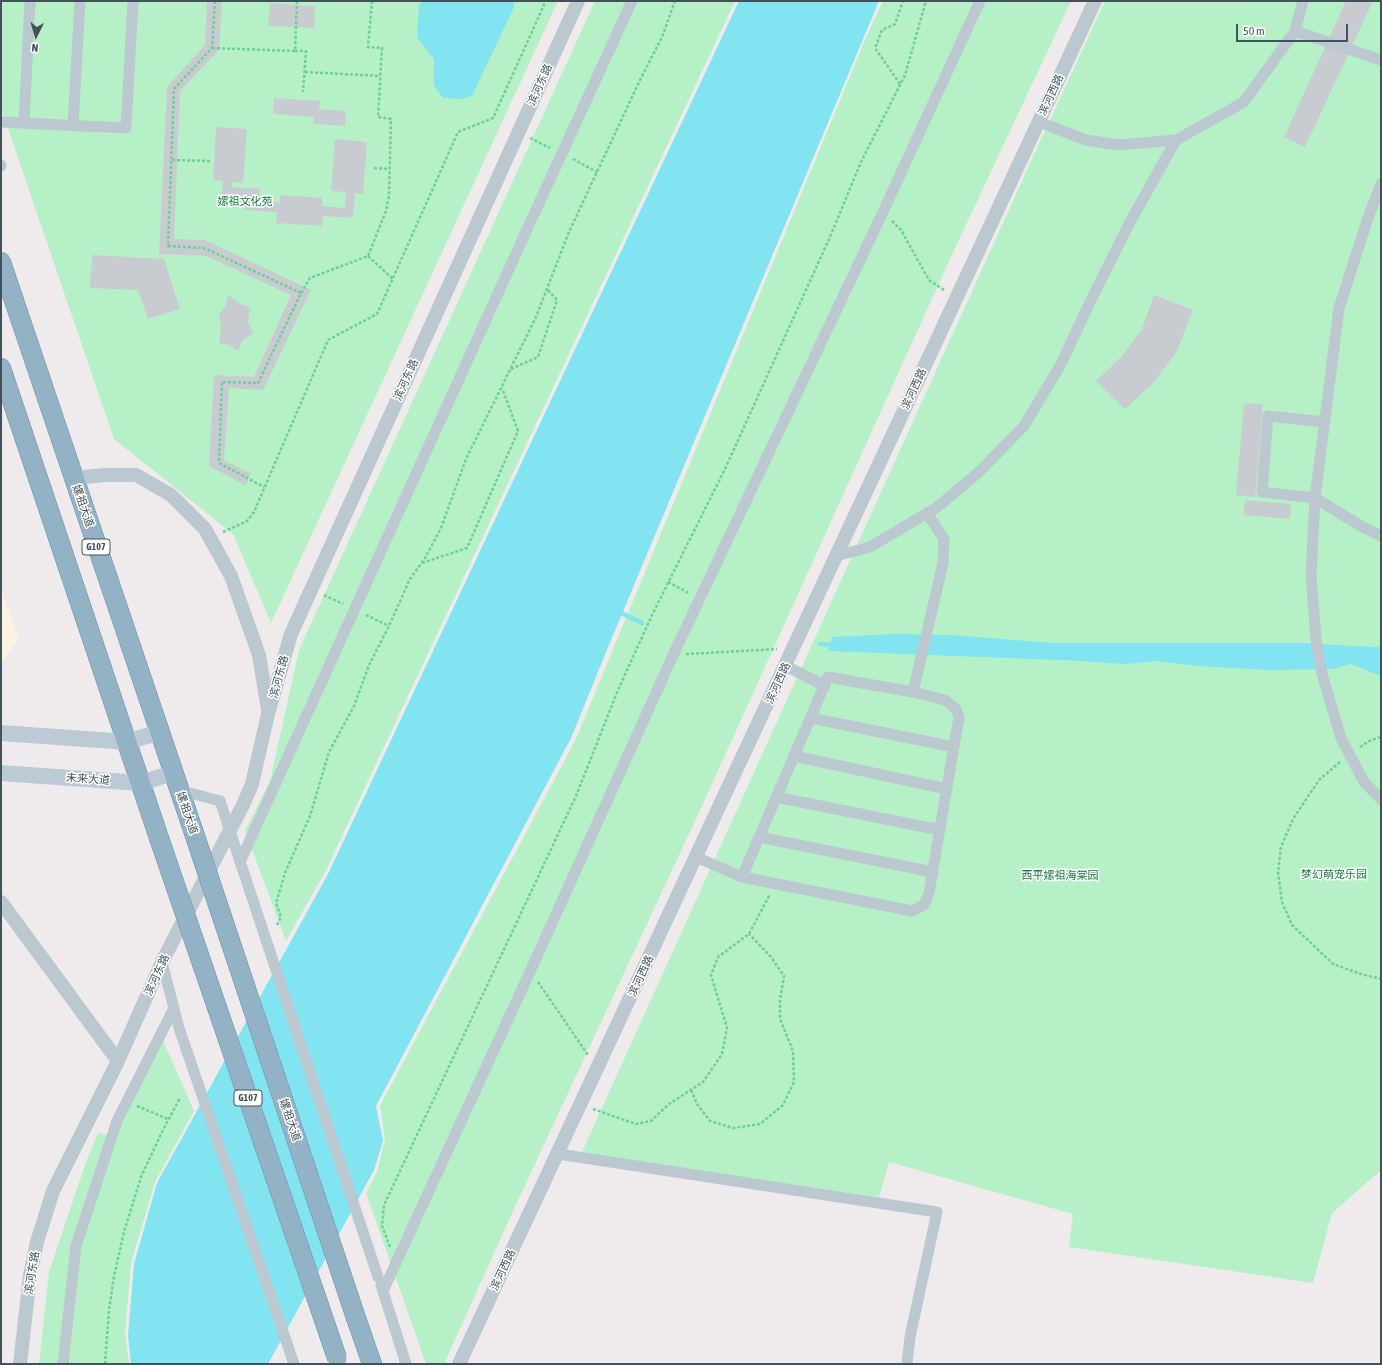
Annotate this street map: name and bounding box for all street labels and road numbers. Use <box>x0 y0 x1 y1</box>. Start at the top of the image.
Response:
street label: 滨河东路 <box>525 62 555 108</box>
street label: 滨河西路 <box>1036 72 1066 118</box>
street label: 滨河东路 <box>391 357 421 403</box>
street label: 滨河西路 <box>899 366 929 412</box>
street label: 嫘祖大道 <box>70 483 96 529</box>
road number: G107 <box>82 539 110 555</box>
street label: 滨河东路 <box>267 654 291 700</box>
street label: 滨河西路 <box>763 660 793 706</box>
street label: 未来大道 <box>66 771 110 787</box>
street label: 嫘祖大道 <box>174 790 200 836</box>
street label: 滨河东路 <box>142 952 172 998</box>
street label: 滨河西路 <box>626 953 656 999</box>
road number: G107 <box>234 1090 262 1106</box>
street label: 嫘祖大道 <box>277 1097 303 1143</box>
street label: 滨河西路 <box>488 1247 518 1293</box>
street label: 滨河东路 <box>22 1250 42 1296</box>

